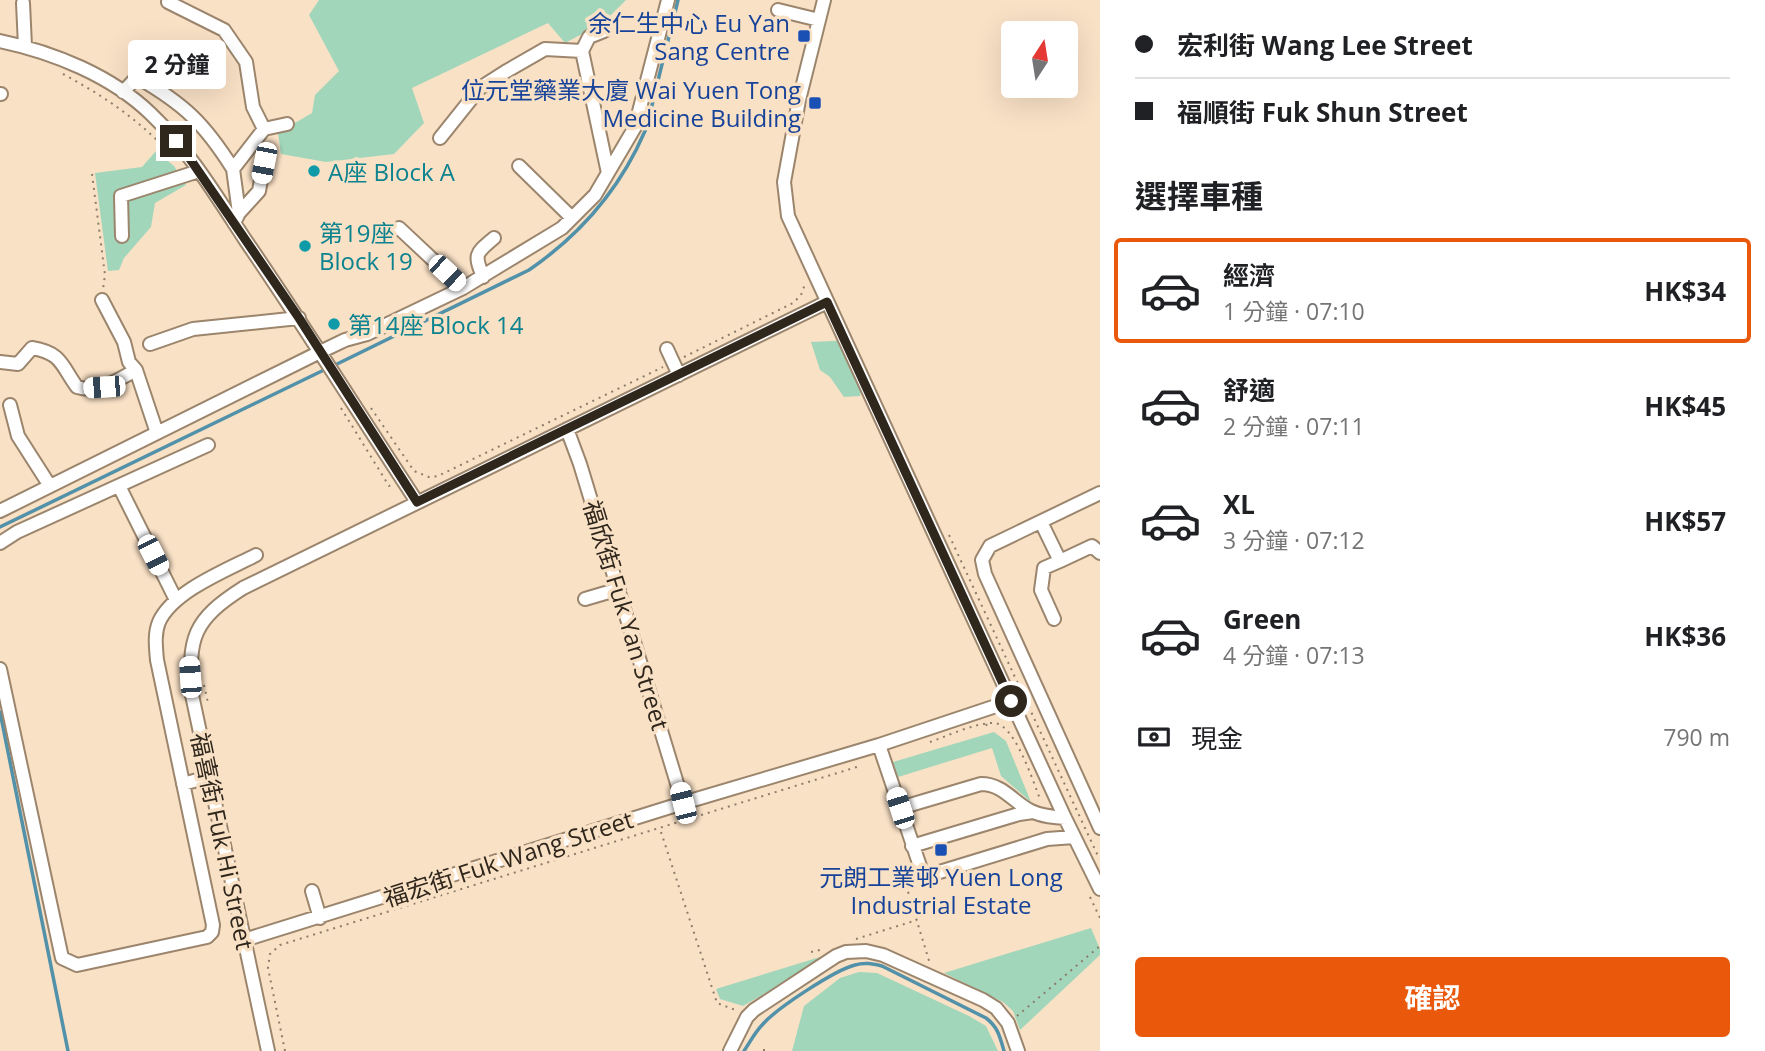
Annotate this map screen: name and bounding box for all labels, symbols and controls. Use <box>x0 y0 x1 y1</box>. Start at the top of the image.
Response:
place label: 余仁生中心 Eu Yan Sang Centre <box>588 6 790 67</box>
north arrow <box>1001 21 1078 98</box>
map controls <box>1001 21 1078 98</box>
text: 宏利街 Wang Lee Street <box>1177 27 1473 63</box>
marker: 余仁生中心 Eu Yan Sang Centre <box>796 28 812 44</box>
callout: 2 分鐘 <box>127 40 225 88</box>
text: 2 分鐘 <box>144 48 210 80</box>
place label: 位元堂藥業大廈 Wai Yuen Tong Medicine Building <box>461 73 801 134</box>
text: 福順街 Fuk Shun Street <box>1177 94 1468 130</box>
marker: 位元堂藥業大廈 Wai Yuen Tong Medicine Building <box>807 95 823 111</box>
route end <box>160 125 192 157</box>
car <box>250 140 279 186</box>
place label: A座 Block A <box>328 155 456 188</box>
marker: A座 Block A <box>306 163 322 179</box>
text: 選擇車種 <box>1135 174 1263 217</box>
place label: 第19座 Block 19 <box>319 216 413 277</box>
marker: 第19座 Block 19 <box>297 238 313 254</box>
car <box>425 251 470 295</box>
text: 經濟 <box>1223 257 1275 293</box>
icon: car <box>1139 259 1202 322</box>
text: HK$34 <box>1644 273 1726 309</box>
text: 1 分鐘 · 07:10 <box>1223 295 1365 327</box>
place label: 第14座 Block 14 <box>348 308 524 341</box>
marker: 第14座 Block 14 <box>326 316 342 332</box>
text: 舒適 <box>1223 372 1275 408</box>
icon: car <box>1139 374 1202 437</box>
car <box>83 375 126 399</box>
text: HK$45 <box>1644 388 1726 424</box>
text: 2 分鐘 · 07:11 <box>1223 410 1365 442</box>
text: XL <box>1223 486 1255 522</box>
icon: car <box>1139 489 1202 552</box>
street label: 福欣街 Fuk Yan Street <box>576 496 678 734</box>
text: HK$57 <box>1644 503 1726 539</box>
text: 3 分鐘 · 07:12 <box>1223 524 1365 556</box>
car <box>135 532 172 578</box>
text: Green <box>1223 601 1301 637</box>
icon: car <box>1139 604 1202 667</box>
text: HK$36 <box>1644 618 1726 654</box>
text: 4 分鐘 · 07:13 <box>1223 639 1365 671</box>
car <box>179 655 202 699</box>
route start <box>995 685 1027 717</box>
icon: cash <box>1135 718 1173 756</box>
text: 現金 <box>1191 720 1243 756</box>
text: 790 m <box>1663 721 1730 753</box>
street label: 福喜街 Fuk Hi Street <box>184 729 262 953</box>
car <box>668 780 699 826</box>
car <box>884 785 917 831</box>
street label: 福宏街 Fuk Wang Street <box>379 802 637 914</box>
marker: 元朗工業邨 Yuen Long Industrial Estate <box>933 842 949 858</box>
place label: 元朗工業邨 Yuen Long Industrial Estate <box>819 860 1063 921</box>
button: 確認 <box>1135 957 1730 1037</box>

